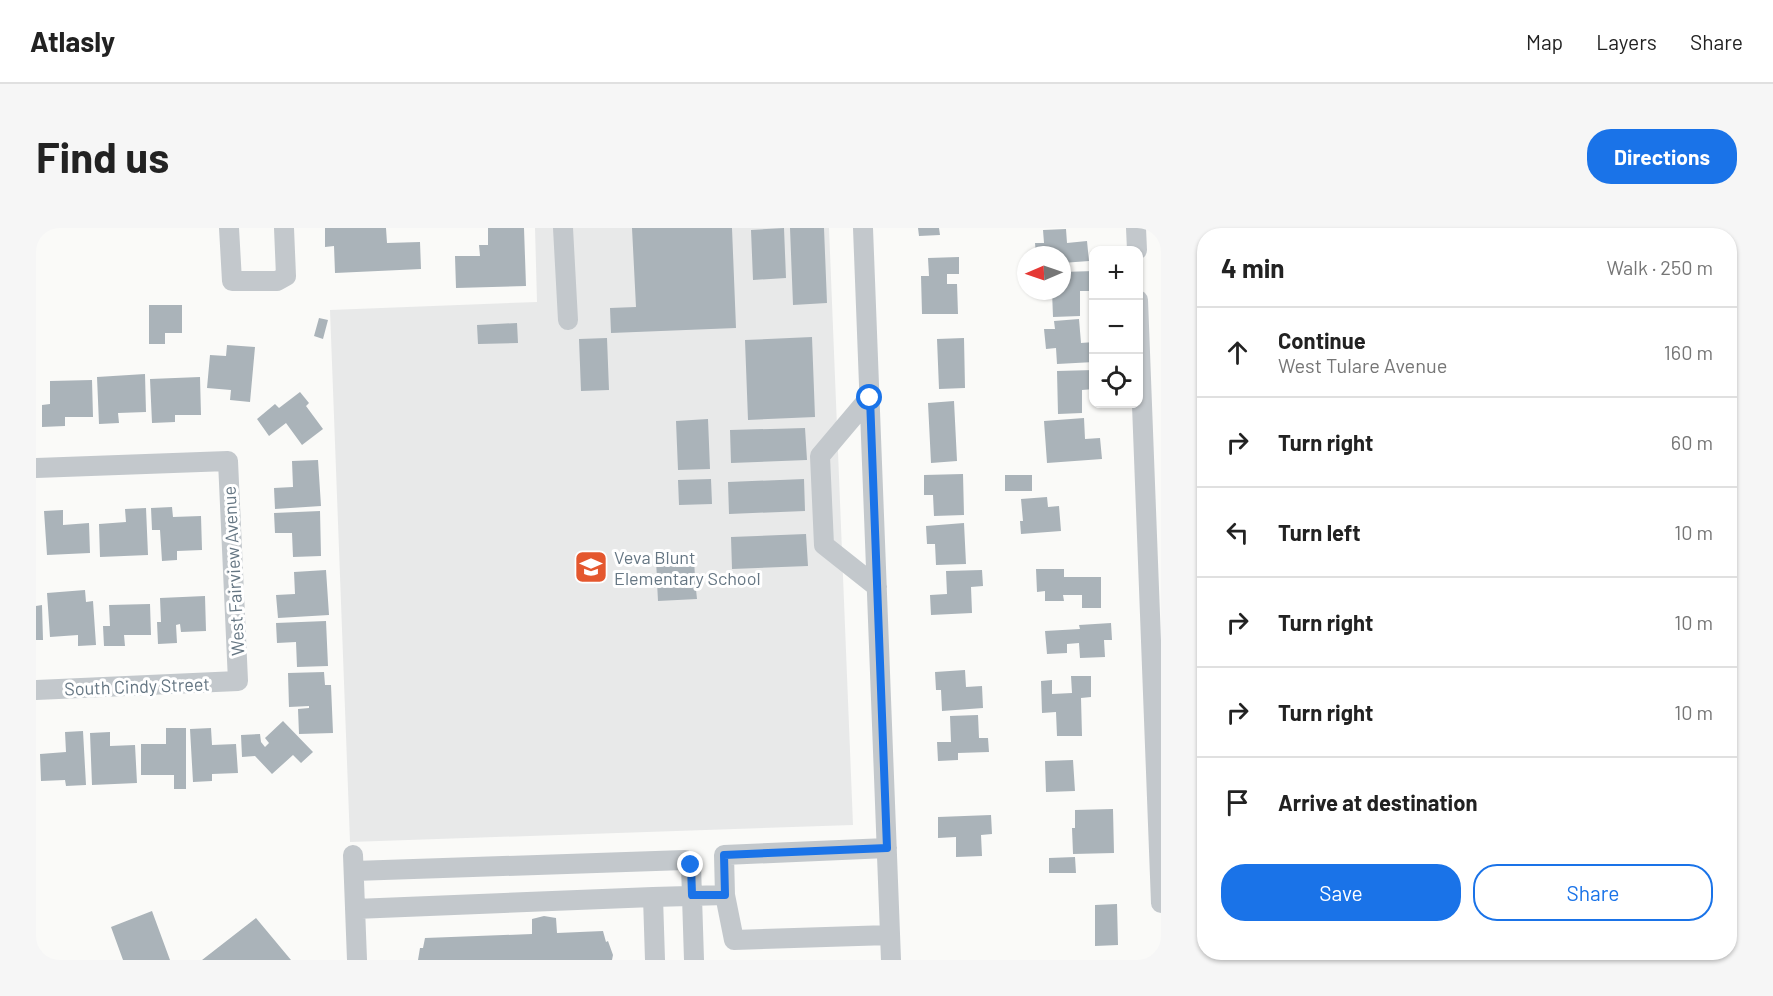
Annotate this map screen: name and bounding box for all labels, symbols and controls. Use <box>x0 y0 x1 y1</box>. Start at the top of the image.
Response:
text: Atlasly <box>30 24 115 58</box>
text: Map <box>1526 29 1563 54</box>
text: Layers <box>1596 29 1657 54</box>
text: Share <box>1690 29 1743 54</box>
button: Directions <box>1587 129 1737 184</box>
text: Find us <box>36 131 169 181</box>
north arrow <box>1017 246 1071 300</box>
map controls <box>1089 246 1143 408</box>
button: + <box>1089 246 1143 300</box>
text: 4 min <box>1221 252 1285 283</box>
text: Walk · 250 m <box>1607 255 1713 279</box>
button: − <box>1089 300 1143 354</box>
text: Continue <box>1278 327 1366 353</box>
icon: ahead <box>1221 336 1254 369</box>
text: 160 m <box>1664 340 1713 364</box>
text: West Tulare Avenue <box>1278 353 1447 377</box>
button: locate <box>1089 354 1143 408</box>
route start <box>856 384 882 410</box>
icon: right <box>1221 426 1254 459</box>
text: Turn right <box>1278 429 1373 455</box>
text: 60 m <box>1671 430 1713 454</box>
street label: West Fairview Avenue <box>218 486 248 656</box>
icon: left <box>1221 516 1254 549</box>
text: Turn left <box>1278 519 1361 545</box>
text: 10 m <box>1674 520 1713 544</box>
place label: Veva Blunt Elementary School <box>614 546 761 589</box>
school or university icon: Veva Blunt Elementary School <box>573 549 609 585</box>
icon: right <box>1221 606 1254 639</box>
text: Turn right <box>1278 609 1373 635</box>
text: 10 m <box>1674 610 1713 634</box>
street label: South Cindy Street <box>64 672 210 700</box>
icon: right <box>1221 696 1254 729</box>
text: Turn right <box>1278 699 1373 725</box>
text: 10 m <box>1674 700 1713 724</box>
icon: arrive <box>1221 786 1254 819</box>
text: Arrive at destination <box>1278 789 1477 815</box>
route end <box>677 851 703 877</box>
button: Save <box>1221 864 1461 921</box>
button: Share <box>1473 864 1713 921</box>

